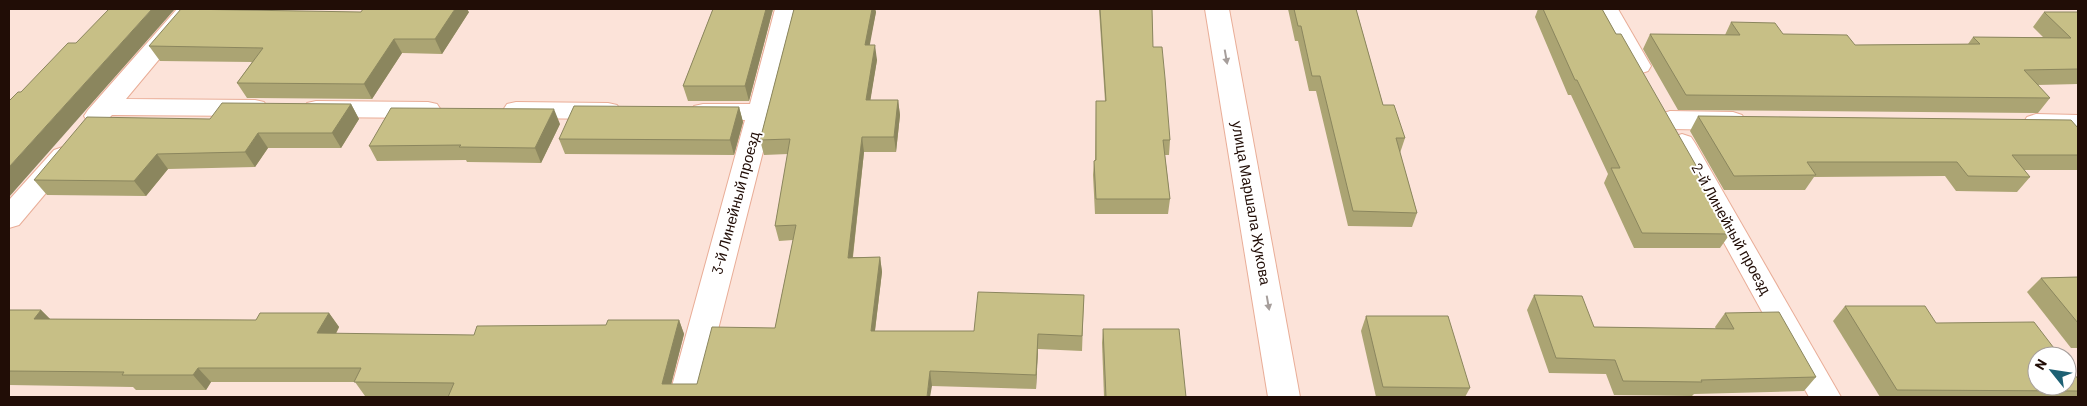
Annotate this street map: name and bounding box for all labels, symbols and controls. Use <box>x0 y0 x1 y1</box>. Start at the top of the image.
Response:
one-way arrow <box>1222 49 1230 65</box>
street label: улица Маршала Жукова <box>1229 119 1275 287</box>
street label: 3-й Линейный проезд <box>707 129 763 276</box>
street label: 2-й Линейный проезд <box>1688 160 1776 297</box>
one-way arrow <box>1264 296 1272 312</box>
north arrow <box>2027 346 2077 396</box>
text: N <box>2031 356 2050 373</box>

